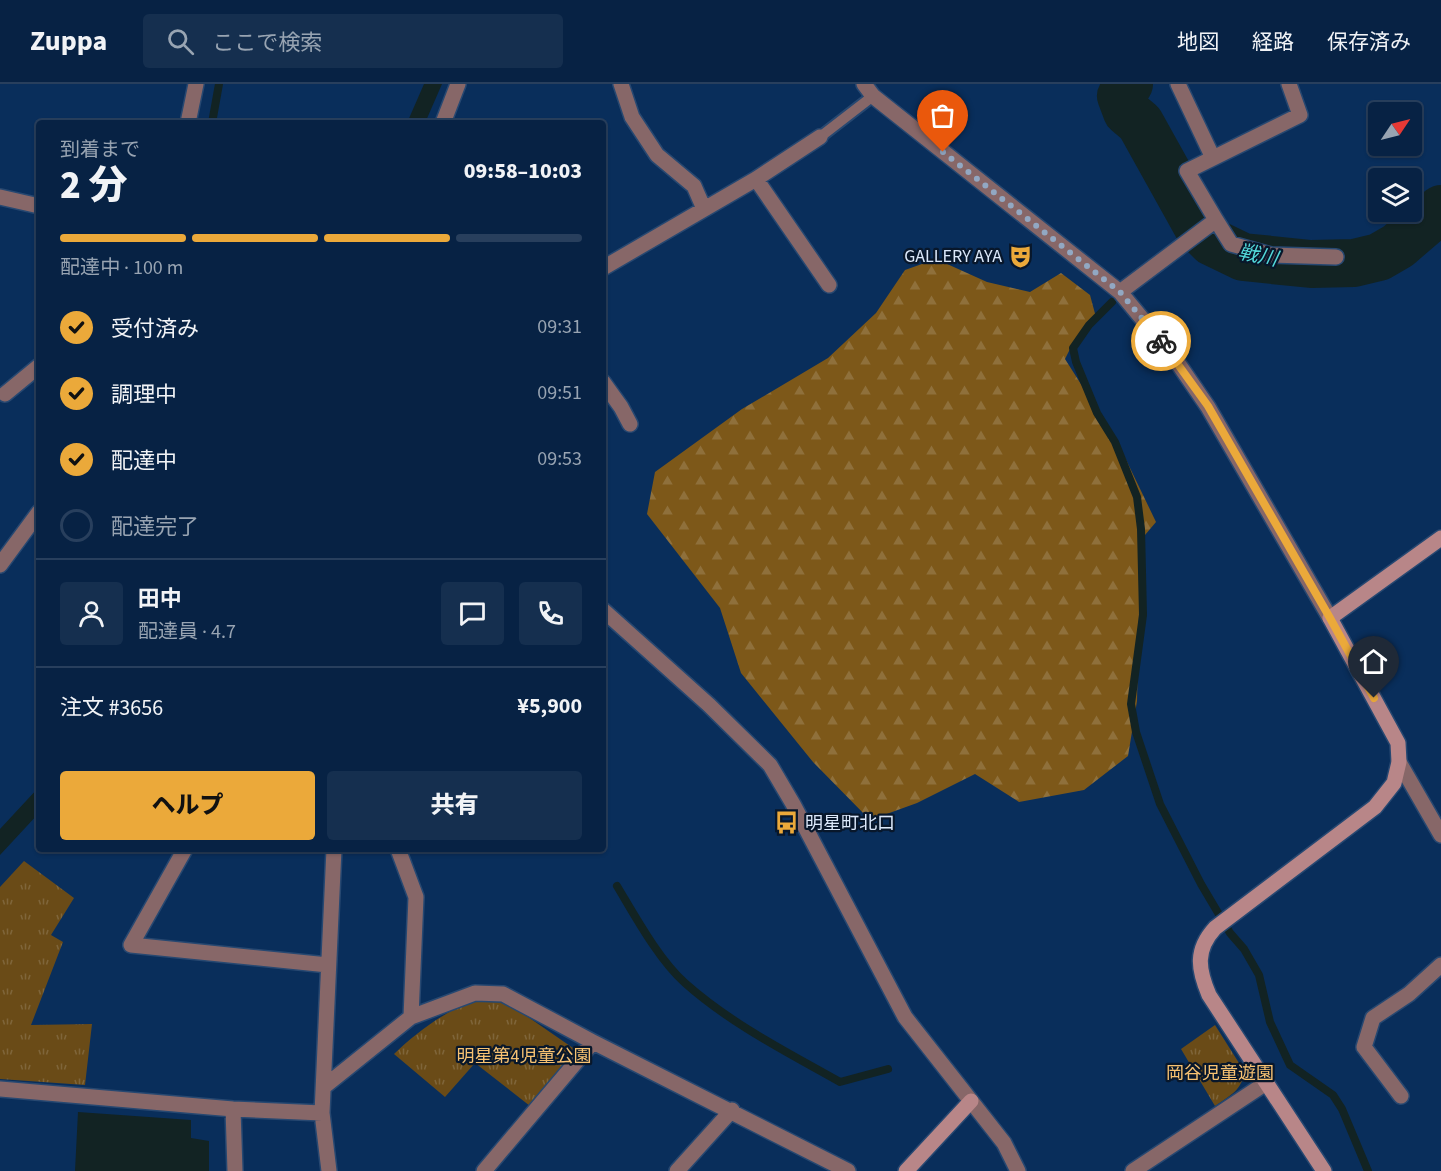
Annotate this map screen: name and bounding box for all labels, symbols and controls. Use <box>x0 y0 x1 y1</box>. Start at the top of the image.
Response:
search box <box>143 14 563 68</box>
text: Zuppa <box>30 21 107 61</box>
icon: search <box>164 25 197 58</box>
text: ここで検索 <box>212 27 322 59</box>
text: 地図 <box>1177 27 1219 57</box>
text: 経路 <box>1252 27 1294 57</box>
text: 保存済み <box>1327 27 1411 57</box>
pin <box>917 90 968 152</box>
icon: bag <box>926 99 959 132</box>
north arrow <box>1368 102 1422 156</box>
map controls <box>1368 102 1422 222</box>
text: 到着まで <box>60 136 140 164</box>
text: 09:58–10:03 <box>464 155 582 187</box>
text: 2 分 <box>60 158 128 214</box>
button: layers <box>1368 168 1422 222</box>
water label: 戦川 <box>1236 238 1282 274</box>
theatre icon: GALLERY AYA <box>1007 243 1033 269</box>
place label: GALLERY AYA <box>904 244 1002 269</box>
text: 配達中 · 100 m <box>60 254 183 282</box>
icon: check <box>60 311 93 344</box>
courier <box>1131 311 1191 371</box>
text: 受付済み <box>111 313 199 345</box>
text: 09:31 <box>537 313 582 341</box>
icon: bike <box>1145 325 1178 358</box>
icon: check <box>60 377 93 410</box>
text: 調理中 <box>111 379 177 411</box>
text: 09:51 <box>537 379 582 407</box>
icon: check <box>60 443 93 476</box>
text: 配達中 <box>111 445 177 477</box>
text: 09:53 <box>537 445 582 473</box>
text: 配達完了 <box>111 511 199 543</box>
button: person <box>60 582 123 645</box>
button: chat <box>441 582 504 645</box>
button: phone <box>519 582 582 645</box>
text: 田中 <box>138 583 182 615</box>
text: 配達員 · 4.7 <box>138 618 236 646</box>
pin <box>1348 636 1399 698</box>
icon: home <box>1357 645 1390 678</box>
text: ¥5,900 <box>517 690 582 722</box>
text: 注文 #3656 <box>60 692 163 724</box>
button: ヘルプ <box>60 771 315 840</box>
button: 共有 <box>327 771 582 840</box>
bus stop icon: 明星町北口 <box>774 810 800 836</box>
place label: 明星町北口 <box>805 811 895 836</box>
park label: 明星第4児童公園 <box>457 1044 591 1069</box>
park label: 岡谷児童遊園 <box>1166 1061 1274 1086</box>

